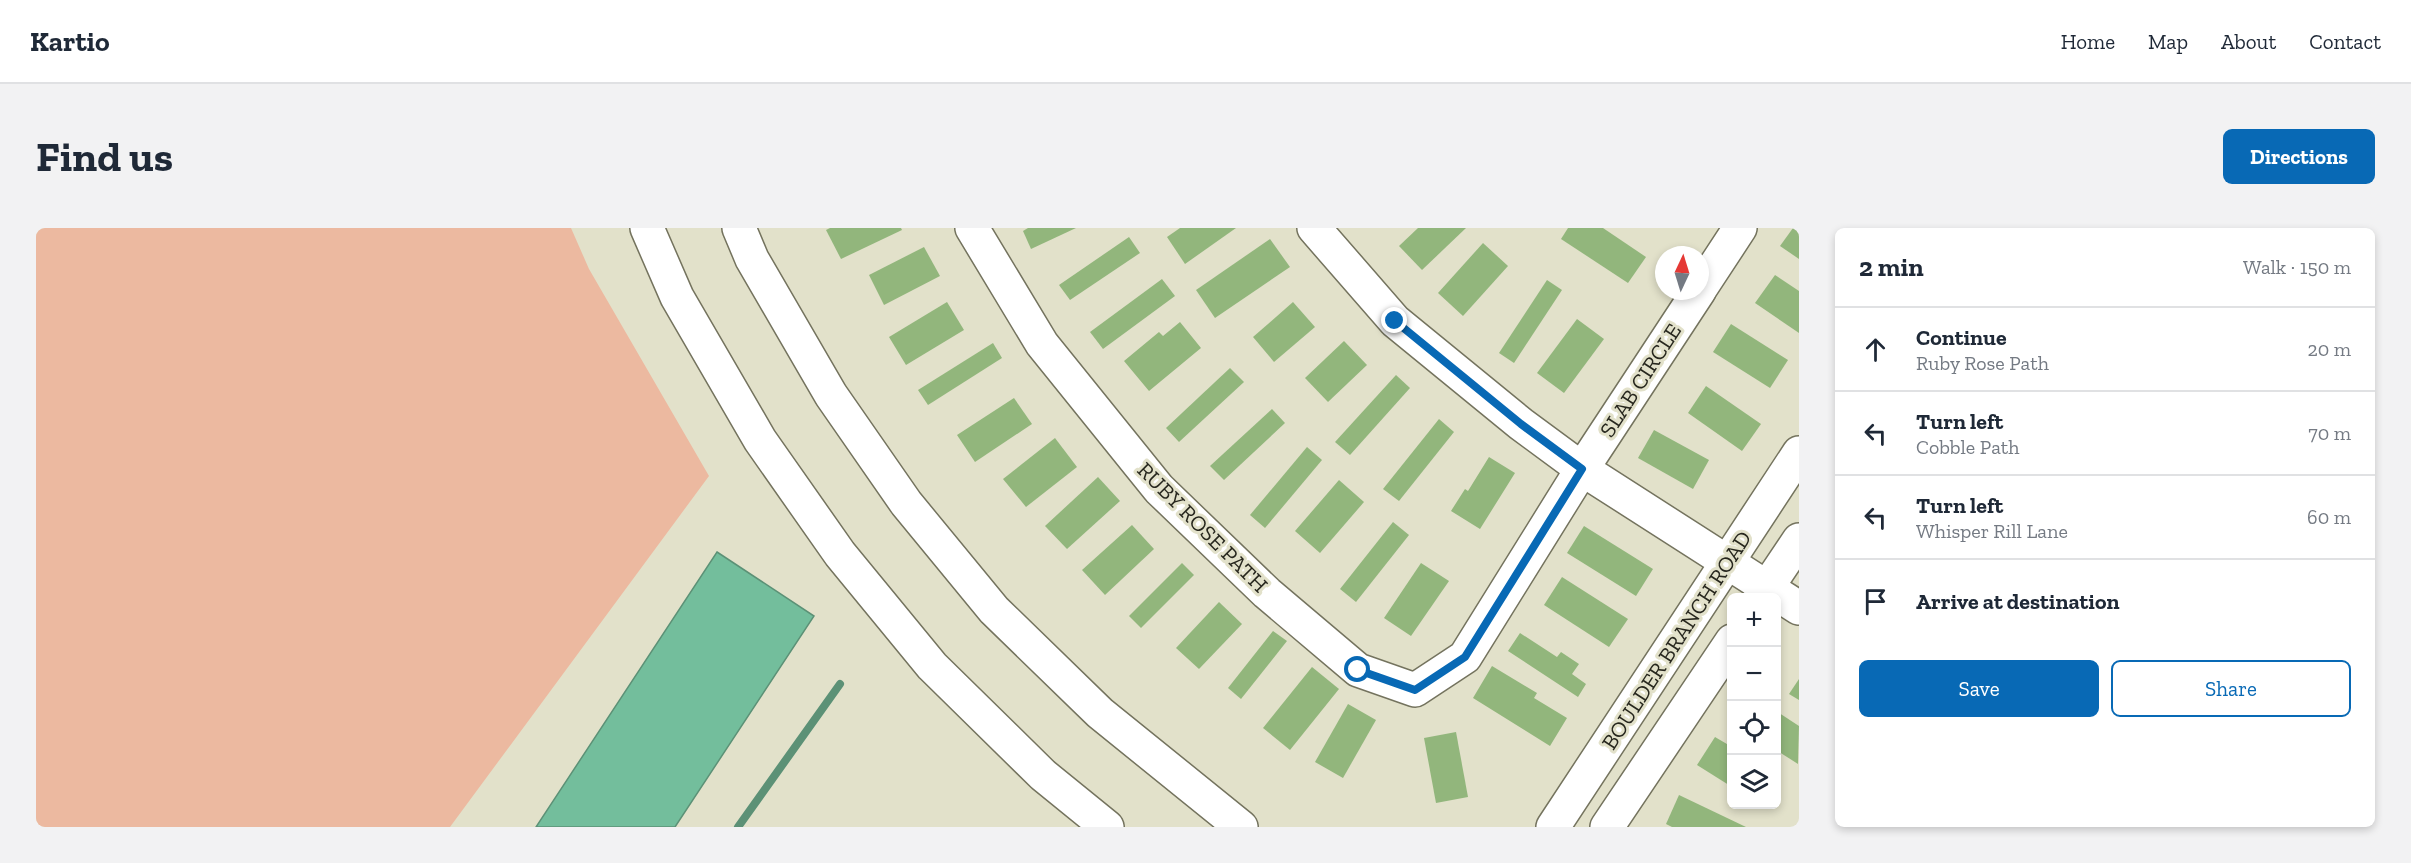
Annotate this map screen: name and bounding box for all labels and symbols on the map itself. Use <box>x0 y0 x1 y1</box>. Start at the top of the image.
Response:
north arrow <box>1655 246 1709 300</box>
route end <box>1381 307 1407 333</box>
street label: SLAB CIRCLE <box>1594 318 1687 442</box>
street label: RUBY ROSE PATH <box>1132 456 1274 598</box>
street label: BOULDER BRANCH ROAD <box>1596 526 1757 755</box>
route start <box>1344 656 1370 682</box>

